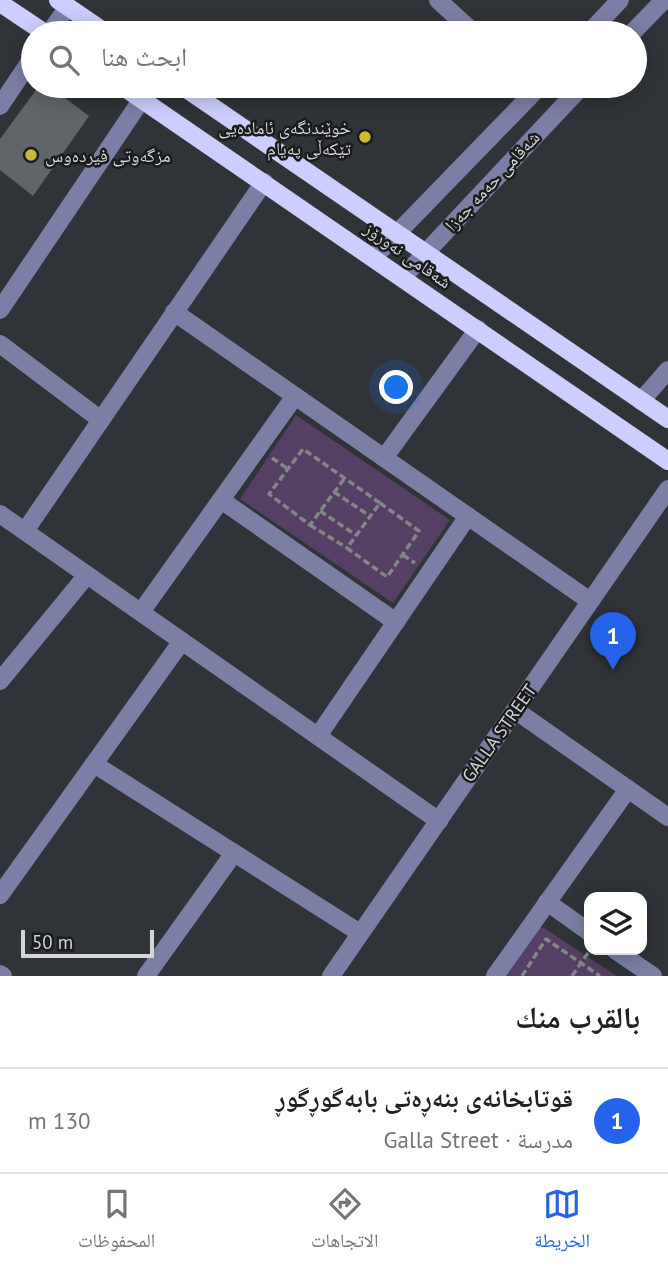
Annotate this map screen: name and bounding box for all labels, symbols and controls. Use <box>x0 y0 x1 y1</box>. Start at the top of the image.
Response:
search box <box>21 21 647 98</box>
text: ابحث هنا <box>101 40 187 73</box>
icon: search <box>45 41 83 79</box>
place label: خوێندنگەی ئامادەیی تێکەڵی پەیام <box>218 116 351 161</box>
street label: شەقامی حەمە جەزا <box>440 126 544 236</box>
marker: خوێندنگەی ئامادەیی تێکەڵی پەیام <box>357 129 373 145</box>
place label: مزگەوتی فیردەوس <box>45 144 171 167</box>
marker: مزگەوتی فیردەوس <box>23 147 39 163</box>
street label: شەقامی نەورۆز <box>359 216 456 293</box>
your location <box>379 370 413 404</box>
pin: 1 <box>590 612 636 670</box>
street label: GALLA STREET <box>457 680 541 786</box>
map controls <box>584 892 647 955</box>
button: layers <box>584 892 647 955</box>
scale bar <box>21 927 154 959</box>
text: 50 m <box>32 930 73 954</box>
text: بالقرب منك <box>515 997 640 1036</box>
text: قوتابخانەی بنەڕەتی بابەگوڕگوڕ <box>276 1081 573 1114</box>
text: 130 m <box>28 1106 90 1135</box>
text: 1 <box>610 1106 624 1135</box>
text: مدرسة · Galla Street <box>384 1125 573 1154</box>
tab: المحفوظات <box>78 1185 155 1259</box>
tab: الاتجاهات <box>311 1185 378 1259</box>
tab: الخريطة <box>534 1185 590 1259</box>

